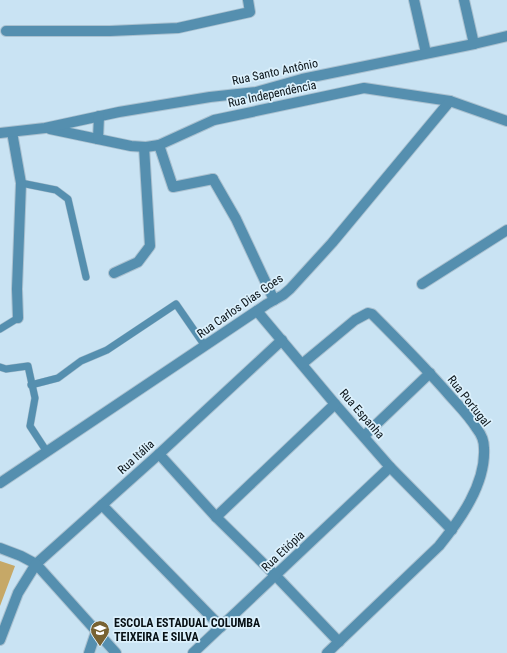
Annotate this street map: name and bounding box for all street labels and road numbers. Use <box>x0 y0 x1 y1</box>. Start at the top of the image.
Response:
street label: Rua Santo Antônio <box>231 56 319 88</box>
street label: Rua Independência <box>227 78 318 110</box>
street label: Rua Carlos Dias Goes <box>194 271 286 341</box>
street label: Rua Portugal <box>445 373 493 429</box>
street label: Rua Espanha <box>337 386 387 442</box>
street label: Rua Itália <box>115 437 157 477</box>
street label: Rua Etiópia <box>259 528 307 574</box>

